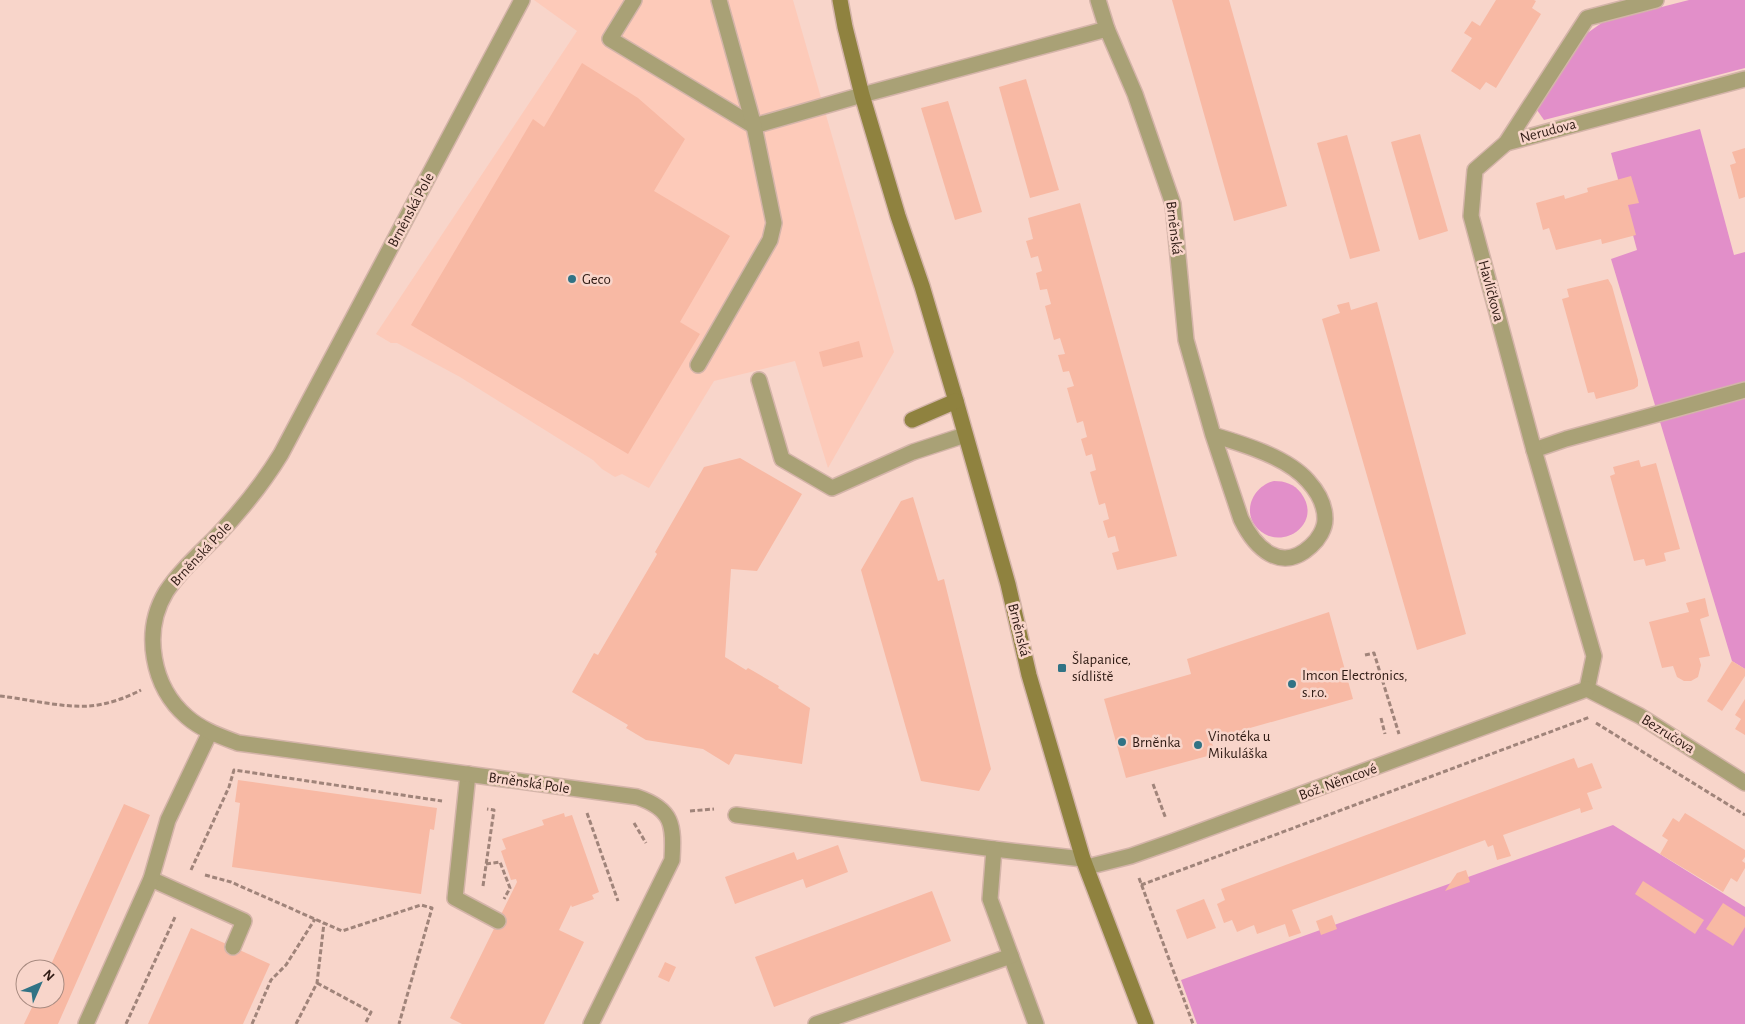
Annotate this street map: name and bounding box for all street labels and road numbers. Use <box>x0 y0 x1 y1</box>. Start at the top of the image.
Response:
street label: Nerudova <box>1518 116 1578 146</box>
street label: Brněnská Pole <box>385 170 437 250</box>
street label: Brněnská <box>1163 200 1185 256</box>
street label: Havlíčkova <box>1476 259 1506 323</box>
street label: Brněnská Pole <box>168 519 234 589</box>
street label: Brněnská <box>1005 602 1033 658</box>
street label: Bezručova <box>1639 712 1697 756</box>
street label: Bož. Němcové <box>1297 761 1379 803</box>
street label: Brněnská Pole <box>487 770 571 796</box>

